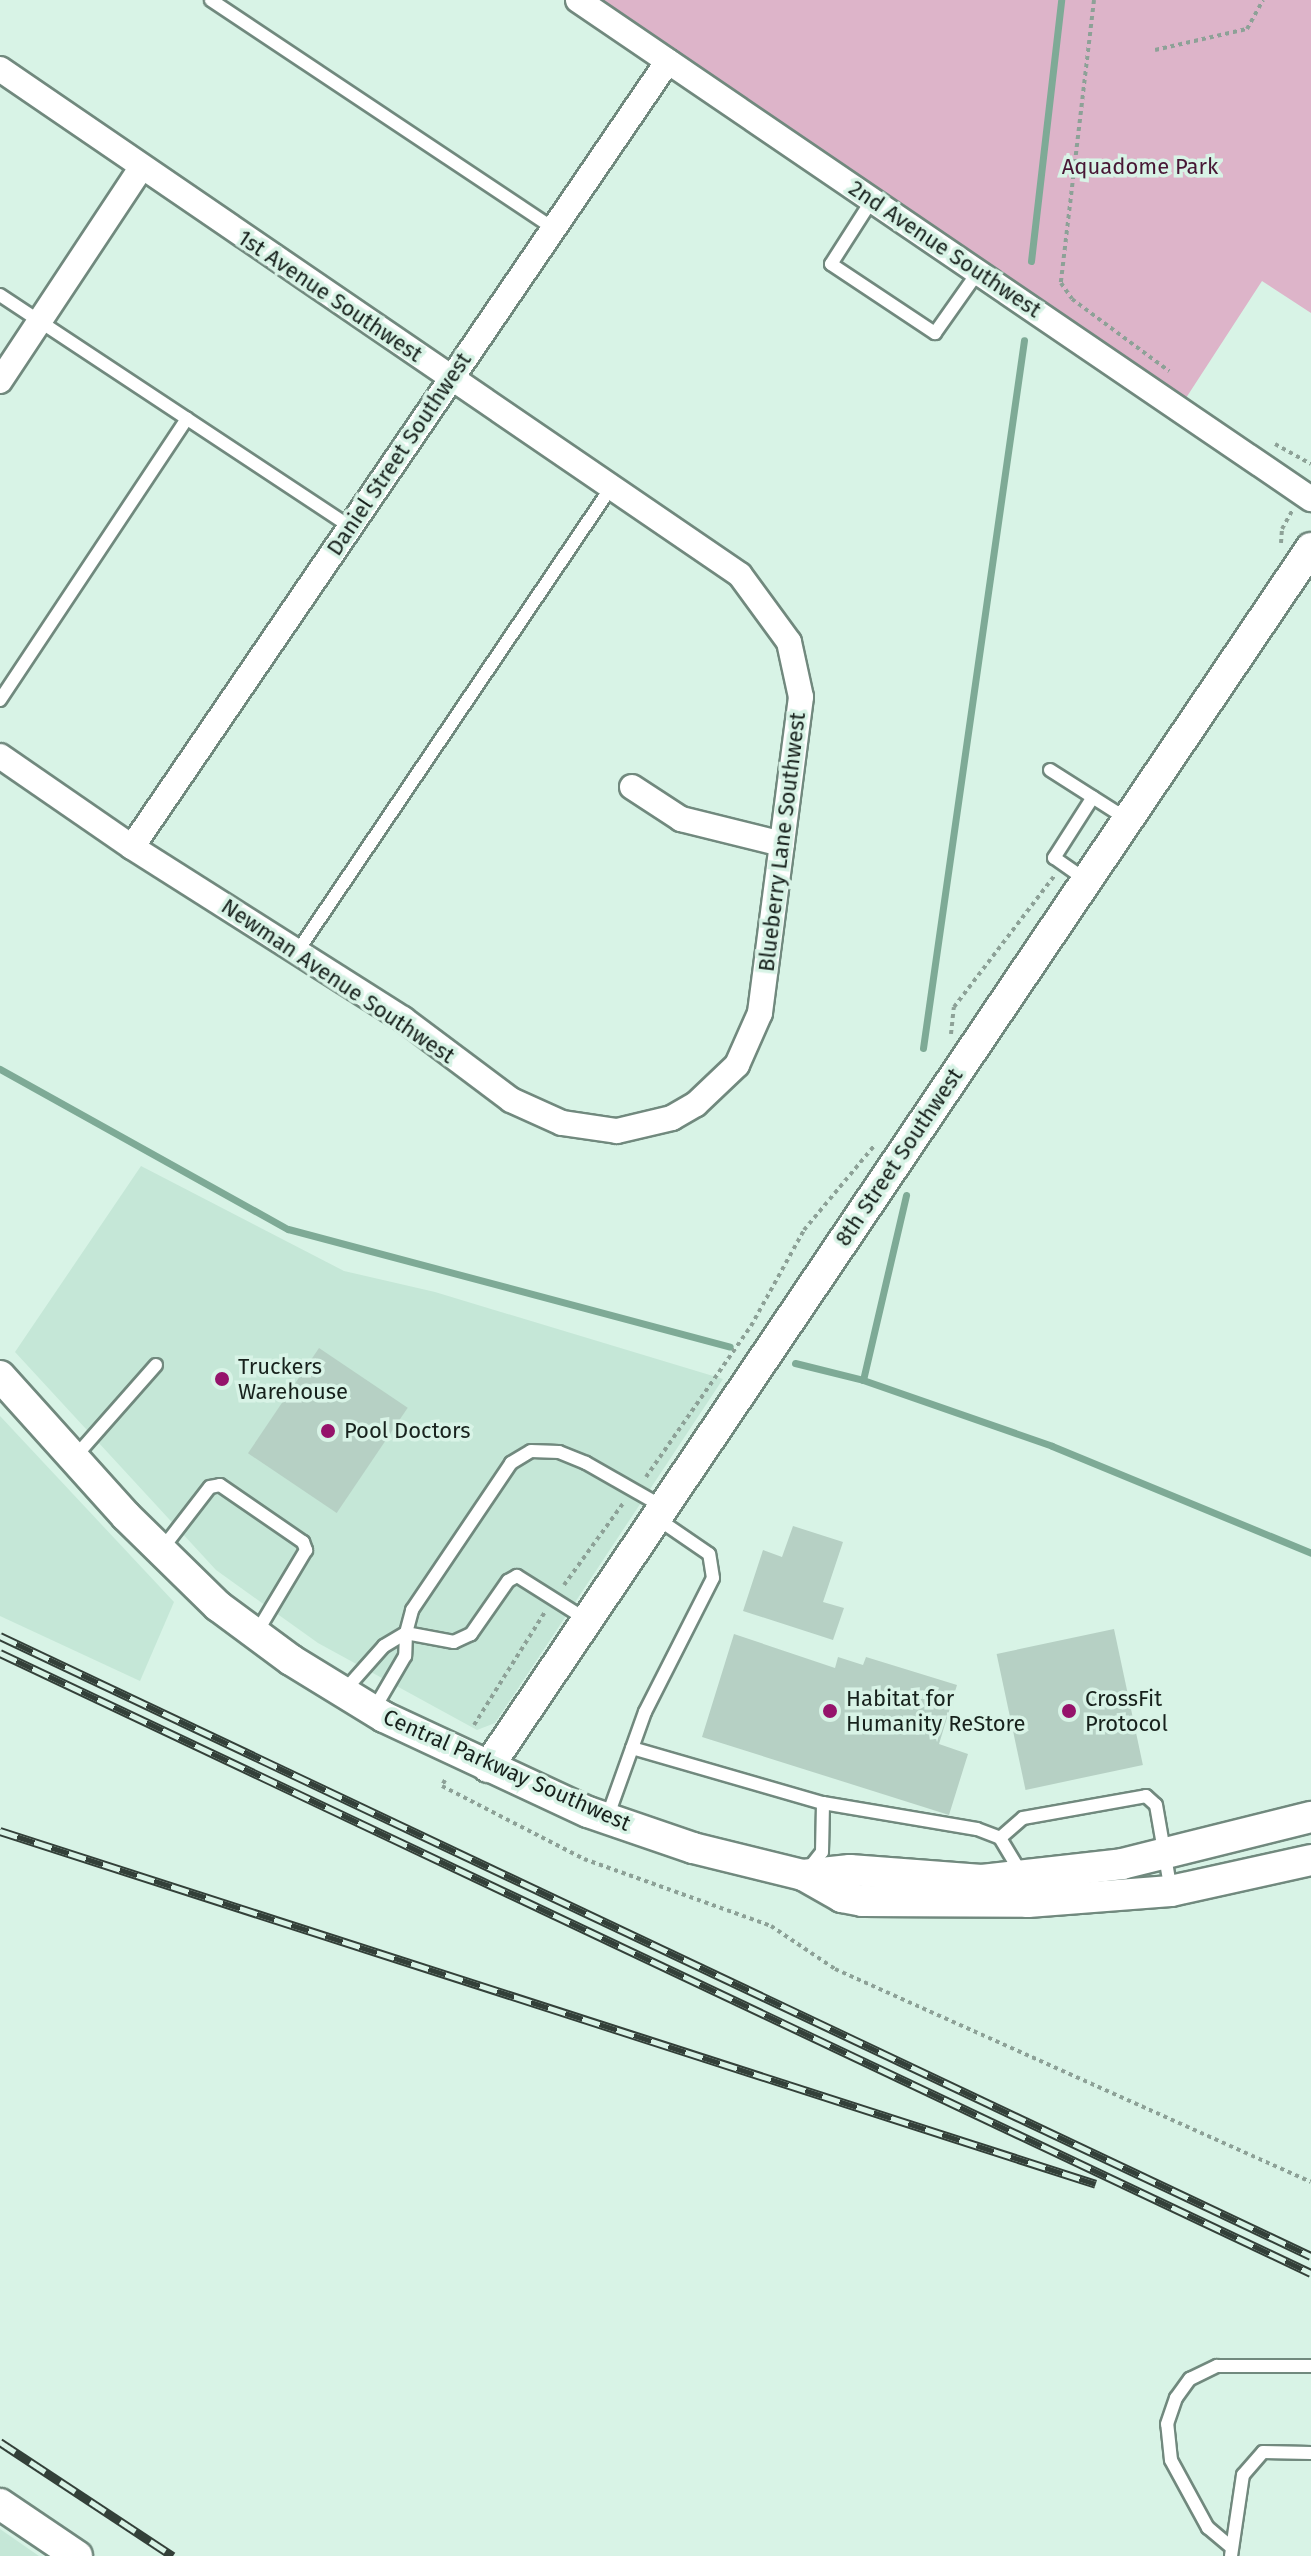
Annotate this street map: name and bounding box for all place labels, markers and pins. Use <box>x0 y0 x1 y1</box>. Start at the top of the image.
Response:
place label: Truckers Warehouse <box>238 1353 348 1404</box>
marker: Truckers Warehouse <box>213 1370 231 1388</box>
place label: Pool Doctors <box>344 1418 471 1444</box>
marker: Pool Doctors <box>319 1422 337 1440</box>
place label: Habitat for Humanity ReStore <box>846 1685 1025 1736</box>
place label: CrossFit Protocol <box>1085 1685 1168 1736</box>
marker: Habitat for Humanity ReStore <box>821 1702 839 1720</box>
marker: CrossFit Protocol <box>1060 1702 1078 1720</box>

